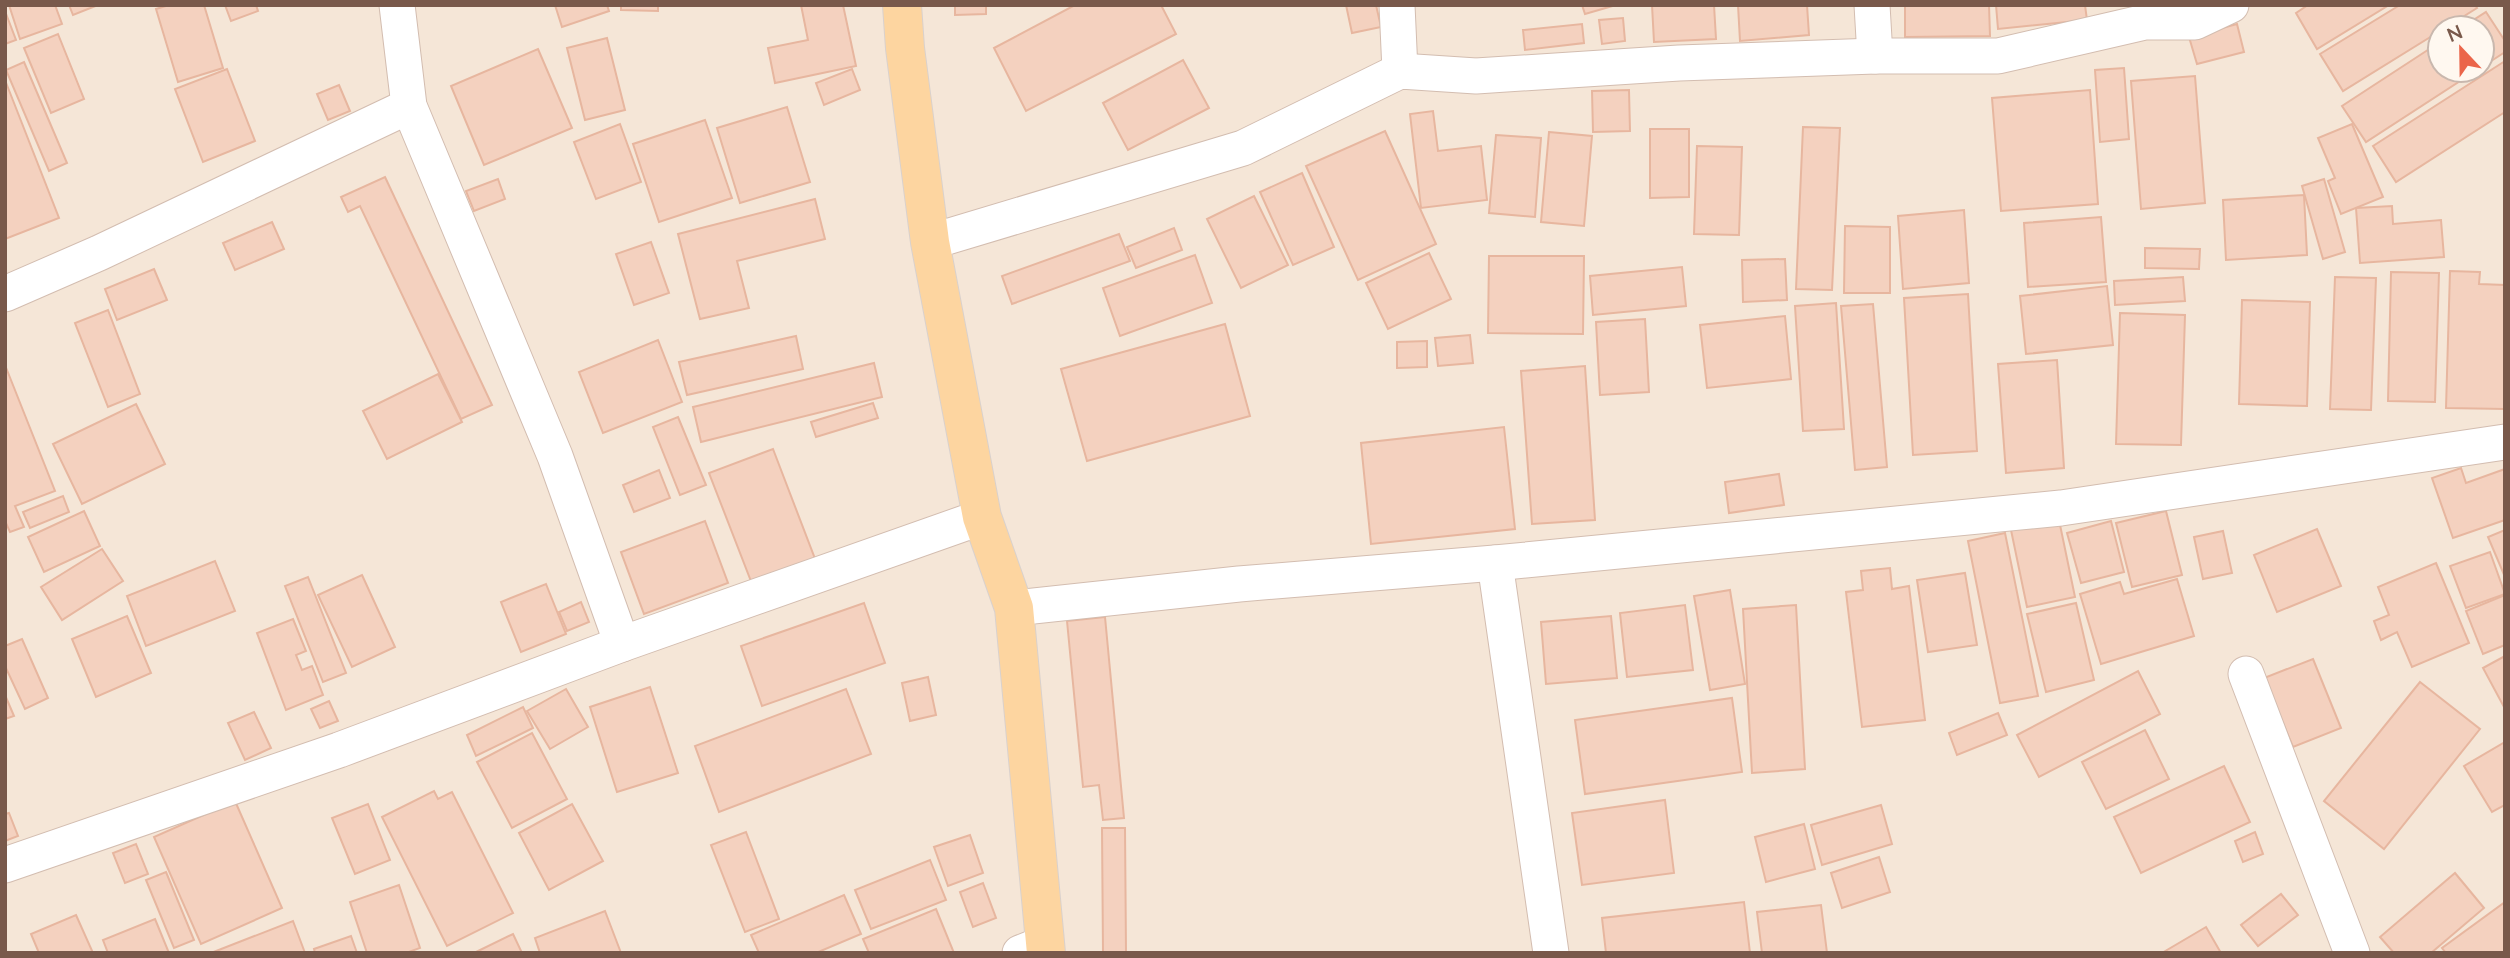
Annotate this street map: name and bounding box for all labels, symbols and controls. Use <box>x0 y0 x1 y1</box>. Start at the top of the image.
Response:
north arrow <box>2426 14 2496 84</box>
text: N <box>2443 19 2466 46</box>

